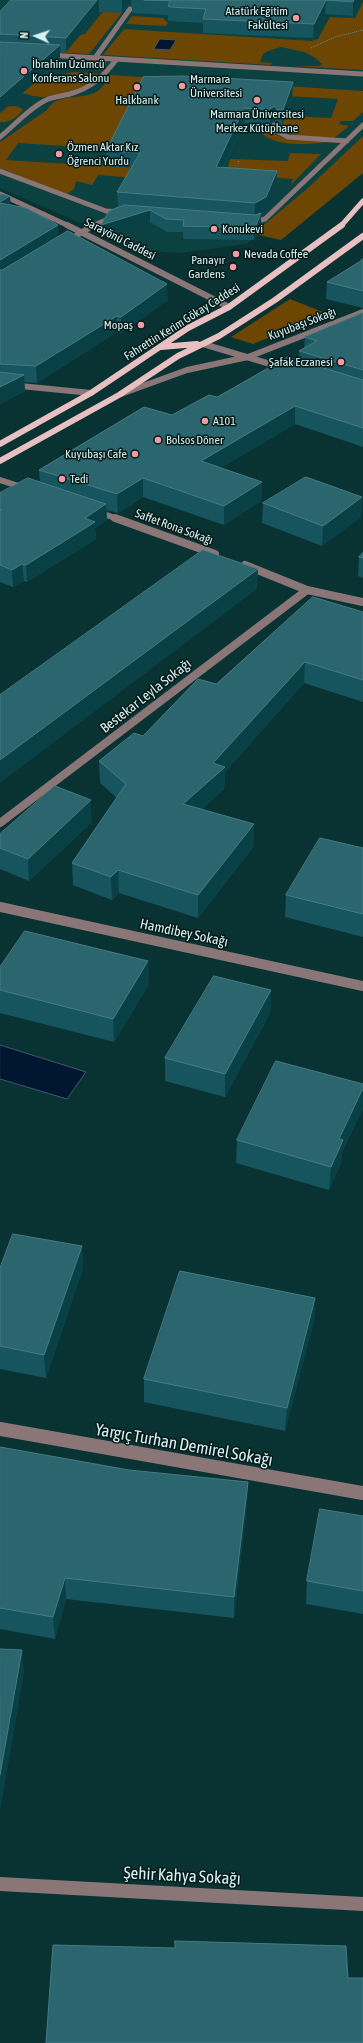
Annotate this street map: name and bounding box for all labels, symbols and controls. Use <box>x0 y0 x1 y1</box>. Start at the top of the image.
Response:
place label: Atatürk Eğitim Fakültesi <box>225 4 288 32</box>
marker: Atatürk Eğitim Fakültesi <box>291 13 301 23</box>
north arrow <box>16 16 56 56</box>
text: N <box>18 32 30 39</box>
place label: İbrahim Üzümcü Konferans Salonu <box>32 57 109 85</box>
marker: İbrahim Üzümcü Konferans Salonu <box>19 66 29 76</box>
place label: Marmara Üniversitesi <box>190 72 242 100</box>
marker: Marmara Üniversitesi <box>177 81 187 91</box>
marker: Halkbank <box>132 82 142 92</box>
place label: Halkbank <box>115 93 159 107</box>
marker: Marmara Üniversitesi Merkez Kütüphane <box>252 95 262 105</box>
place label: Marmara Üniversitesi Merkez Kütüphane <box>210 107 304 135</box>
place label: Özmen Aktar Kız Öğrenci Yurdu <box>67 140 138 168</box>
marker: Özmen Aktar Kız Öğrenci Yurdu <box>54 149 64 159</box>
street label: Sarayönü Caddesi <box>82 215 158 263</box>
place label: Konukevi <box>222 222 263 236</box>
marker: Konukevi <box>209 224 219 234</box>
place label: Nevada Coffee <box>244 247 308 261</box>
marker: Nevada Coffee <box>231 249 241 259</box>
place label: Panayır Gardens <box>188 253 225 281</box>
marker: Panayır Gardens <box>228 262 238 272</box>
street label: Fahrettin Kerim Gökay Caddesi <box>121 280 243 364</box>
street label: Kuyubaşı Sokağı <box>266 304 338 344</box>
place label: Mopaş <box>104 318 133 332</box>
marker: Mopaş <box>136 320 146 330</box>
place label: Şafak Eczanesi <box>269 355 333 369</box>
marker: Şafak Eczanesi <box>336 357 346 367</box>
place label: A101 <box>213 414 236 428</box>
marker: A101 <box>200 416 210 426</box>
place label: Bolsos Döner <box>166 433 223 447</box>
marker: Bolsos Döner <box>153 435 163 445</box>
place label: Kuyubaşı Cafe <box>65 447 127 461</box>
marker: Kuyubaşı Cafe <box>130 449 140 459</box>
place label: Tedi <box>70 472 88 486</box>
marker: Tedi <box>57 474 67 484</box>
street label: Saffet Rona Sokağı <box>133 506 215 548</box>
street label: Bestekar Leyla Sokağı <box>97 655 195 737</box>
street label: Hamdibey Sokağı <box>138 915 230 951</box>
street label: Yargıç Turhan Demirel Sokağı <box>94 1419 274 1471</box>
street label: Şehir Kahya Sokağı <box>123 1863 241 1889</box>

